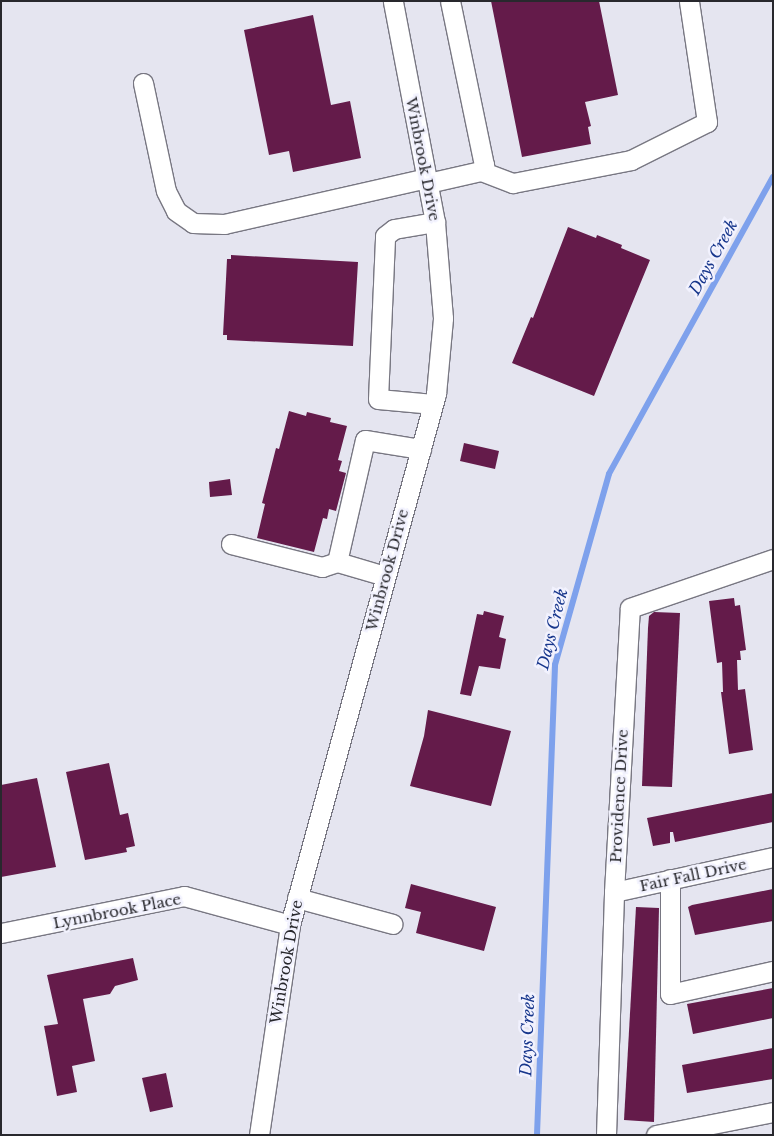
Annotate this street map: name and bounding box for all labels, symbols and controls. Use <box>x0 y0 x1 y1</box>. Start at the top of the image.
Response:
street label: Winbrook Drive <box>402 96 444 222</box>
water label: Days Creek <box>685 216 741 298</box>
street label: Winbrook Drive <box>362 507 412 633</box>
water label: Days Creek <box>533 587 571 671</box>
street label: Providence Drive <box>607 729 631 863</box>
street label: Fair Fall Drive <box>638 855 748 895</box>
street label: Lynnbrook Place <box>51 890 183 932</box>
street label: Winbrook Drive <box>266 898 306 1026</box>
water label: Days Creek <box>516 993 538 1077</box>

